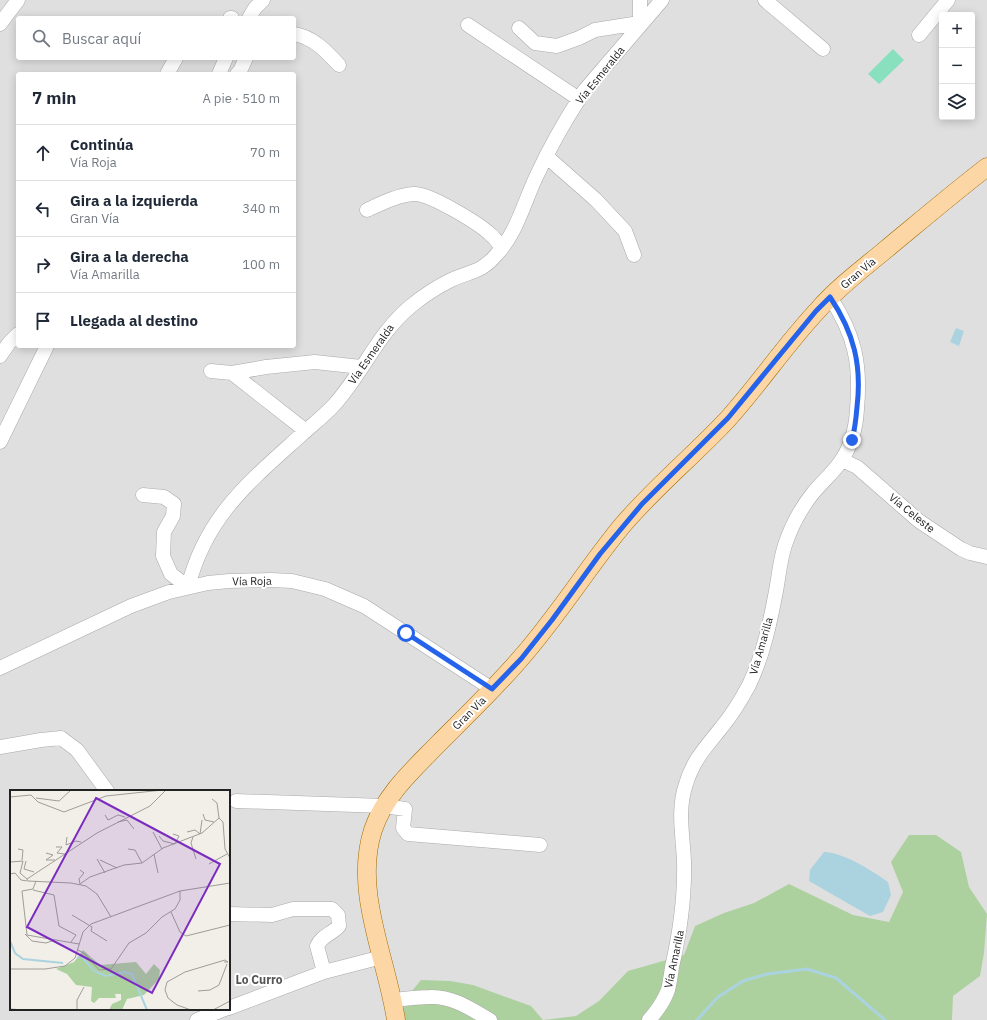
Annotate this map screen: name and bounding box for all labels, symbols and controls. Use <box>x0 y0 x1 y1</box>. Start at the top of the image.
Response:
map controls <box>939 12 975 120</box>
button: + <box>939 12 975 48</box>
search box <box>16 16 296 60</box>
icon: search <box>30 27 52 49</box>
text: Buscar aquí <box>62 29 141 48</box>
street label: Vía Esmeralda <box>572 43 628 107</box>
button: − <box>939 48 975 84</box>
button: layers <box>939 84 975 120</box>
text: 7 min <box>32 87 76 109</box>
text: A pie · 510 m <box>202 90 280 107</box>
text: Continúa <box>70 135 134 154</box>
icon: ahead <box>32 142 54 164</box>
text: 70 m <box>250 144 280 161</box>
text: Vía Roja <box>70 154 117 171</box>
text: Gira a la izquierda <box>70 191 198 210</box>
icon: left <box>32 198 54 220</box>
text: 340 m <box>242 200 280 217</box>
text: Gran Vía <box>70 210 119 227</box>
text: Gira a la derecha <box>70 247 189 266</box>
icon: right <box>32 254 54 276</box>
street label: Gran Vía <box>838 254 879 292</box>
text: 100 m <box>242 256 280 273</box>
text: Vía Amarilla <box>70 266 140 283</box>
icon: arrive <box>32 310 54 332</box>
text: Llegada al destino <box>70 311 198 330</box>
street label: Vía Esmeralda <box>345 321 397 387</box>
route end <box>843 431 861 449</box>
street label: Vía Celeste <box>886 490 938 536</box>
street label: Vía Roja <box>232 574 272 588</box>
street label: Vía Amarilla <box>746 616 776 676</box>
route start <box>397 624 415 642</box>
street label: Gran Vía <box>449 693 489 733</box>
inset map <box>10 790 230 1010</box>
street label: Vía Amarilla <box>661 929 687 989</box>
district label: Lo Curro <box>235 972 283 987</box>

